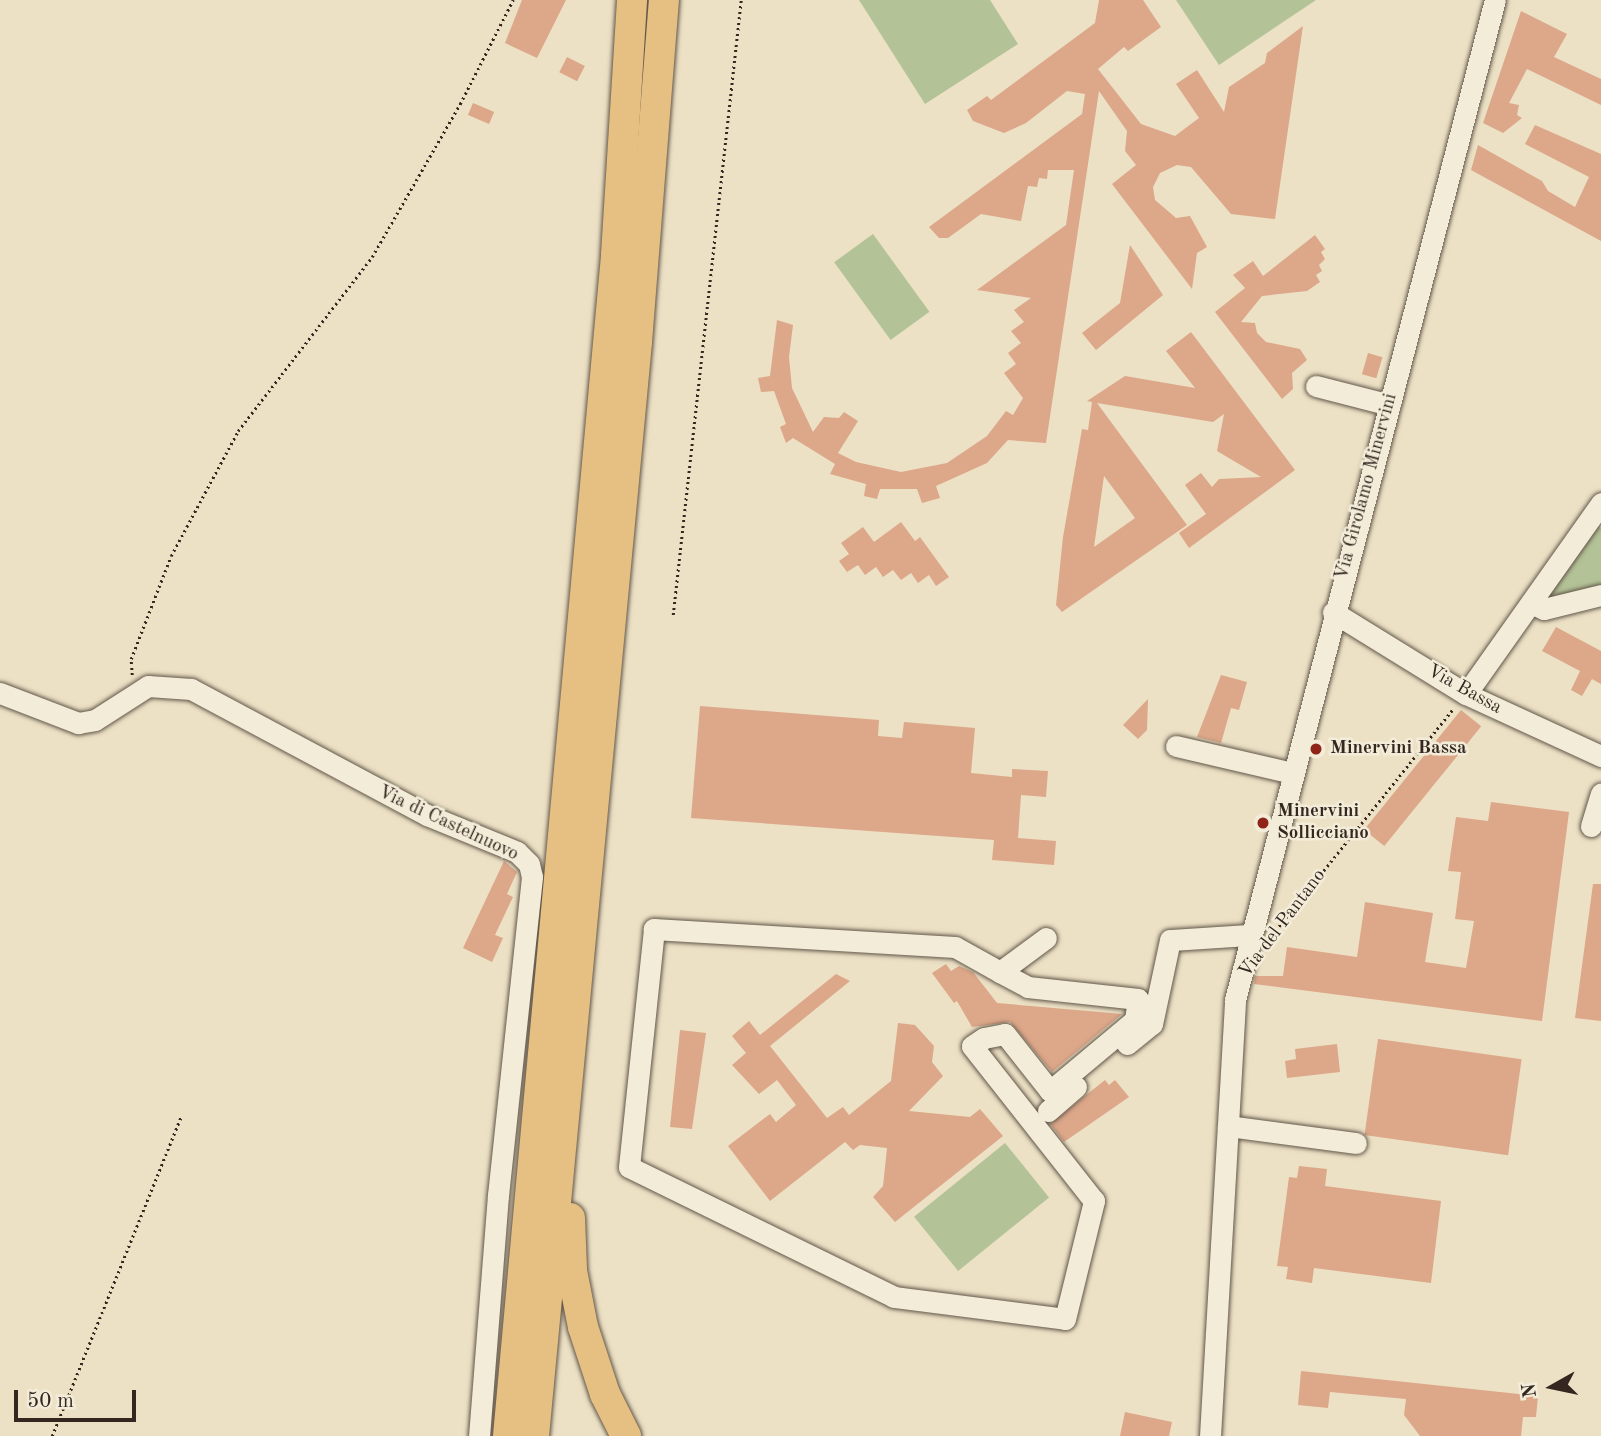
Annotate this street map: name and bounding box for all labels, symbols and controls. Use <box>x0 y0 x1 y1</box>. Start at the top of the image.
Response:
street label: Via Girolamo Minervini <box>1331 391 1403 583</box>
street label: Via Bassa <box>1423 660 1505 720</box>
place label: Minervini Bassa <box>1330 738 1467 760</box>
marker: Minervini Bassa <box>1308 741 1324 757</box>
street label: Via di Castelnuovo <box>374 781 522 867</box>
place label: Minervini Sollicciano <box>1277 801 1369 845</box>
marker: Minervini Sollicciano <box>1255 815 1271 831</box>
street label: Via del Pantano <box>1235 865 1331 983</box>
north arrow <box>1517 1352 1587 1422</box>
scale bar <box>18 1376 140 1420</box>
text: N <box>1520 1382 1541 1399</box>
text: 50 m <box>27 1391 74 1412</box>

